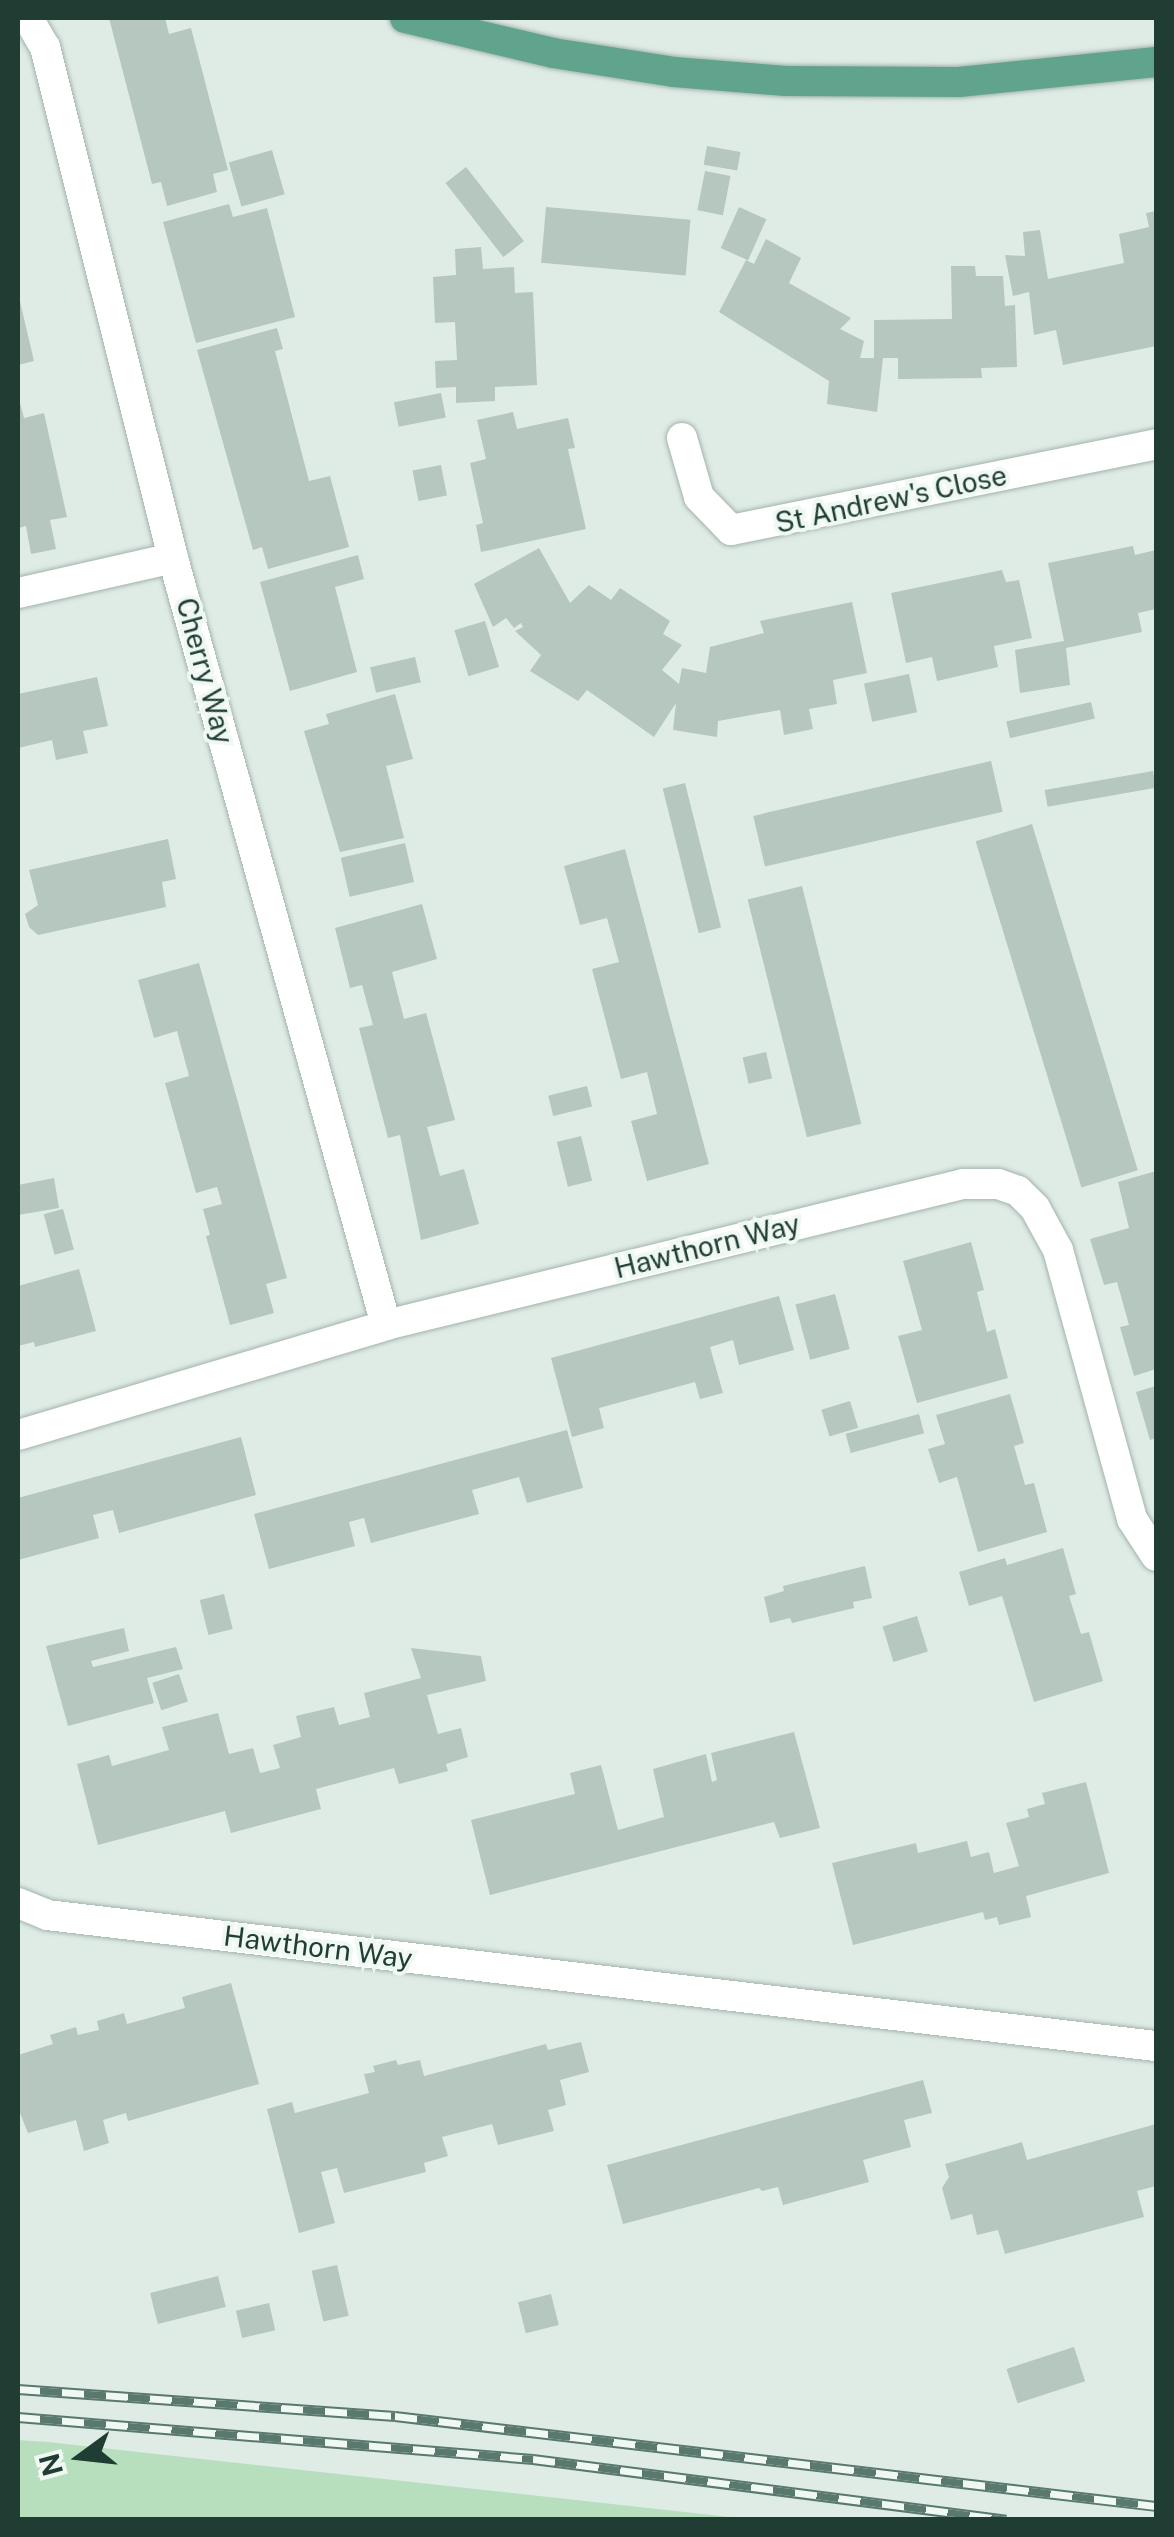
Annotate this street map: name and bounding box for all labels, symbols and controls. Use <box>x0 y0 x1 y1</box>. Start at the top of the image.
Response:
street label: St Andrew's Close <box>772 458 1010 540</box>
street label: Cherry Way <box>169 594 241 748</box>
street label: Hawthorn Way <box>611 1207 803 1285</box>
street label: Hawthorn Way <box>221 1919 415 1975</box>
north arrow <box>30 2407 130 2507</box>
text: N <box>32 2450 69 2480</box>

